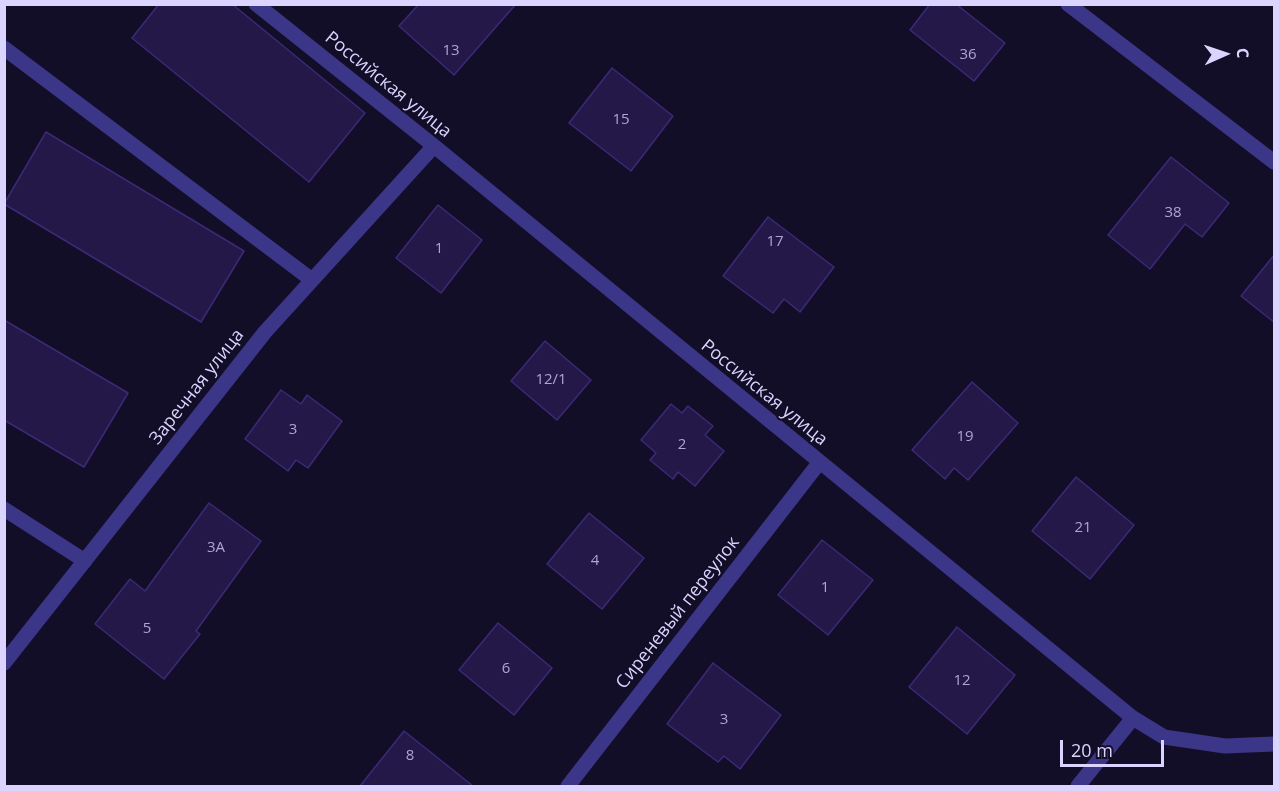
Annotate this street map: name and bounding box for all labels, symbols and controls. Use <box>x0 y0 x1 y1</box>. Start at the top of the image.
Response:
north arrow <box>1195 24 1255 84</box>
street label: Российская улица <box>320 27 456 143</box>
house number: 13 <box>442 42 460 60</box>
house number: 36 <box>959 46 977 64</box>
text: С <box>1232 47 1254 59</box>
house number: 15 <box>612 111 630 129</box>
house number: 38 <box>1164 204 1182 222</box>
house number: 17 <box>766 233 784 251</box>
house number: 1 <box>435 240 443 258</box>
street label: Заречная улица <box>145 325 249 449</box>
street label: Российская улица <box>696 335 832 451</box>
house number: 12/1 <box>535 371 567 389</box>
house number: 3 <box>289 421 297 439</box>
house number: 19 <box>956 428 974 446</box>
house number: 2 <box>678 436 686 454</box>
house number: 21 <box>1074 519 1092 537</box>
street label: Сиреневый переулок <box>612 532 744 694</box>
house number: 3А <box>207 539 225 557</box>
house number: 4 <box>591 552 599 570</box>
house number: 1 <box>821 579 829 597</box>
house number: 5 <box>143 620 151 638</box>
house number: 6 <box>502 660 510 678</box>
house number: 12 <box>953 672 971 690</box>
house number: 3 <box>720 711 728 729</box>
scale bar <box>1063 728 1166 766</box>
text: 20 m <box>1071 738 1113 762</box>
house number: 8 <box>406 747 414 765</box>

